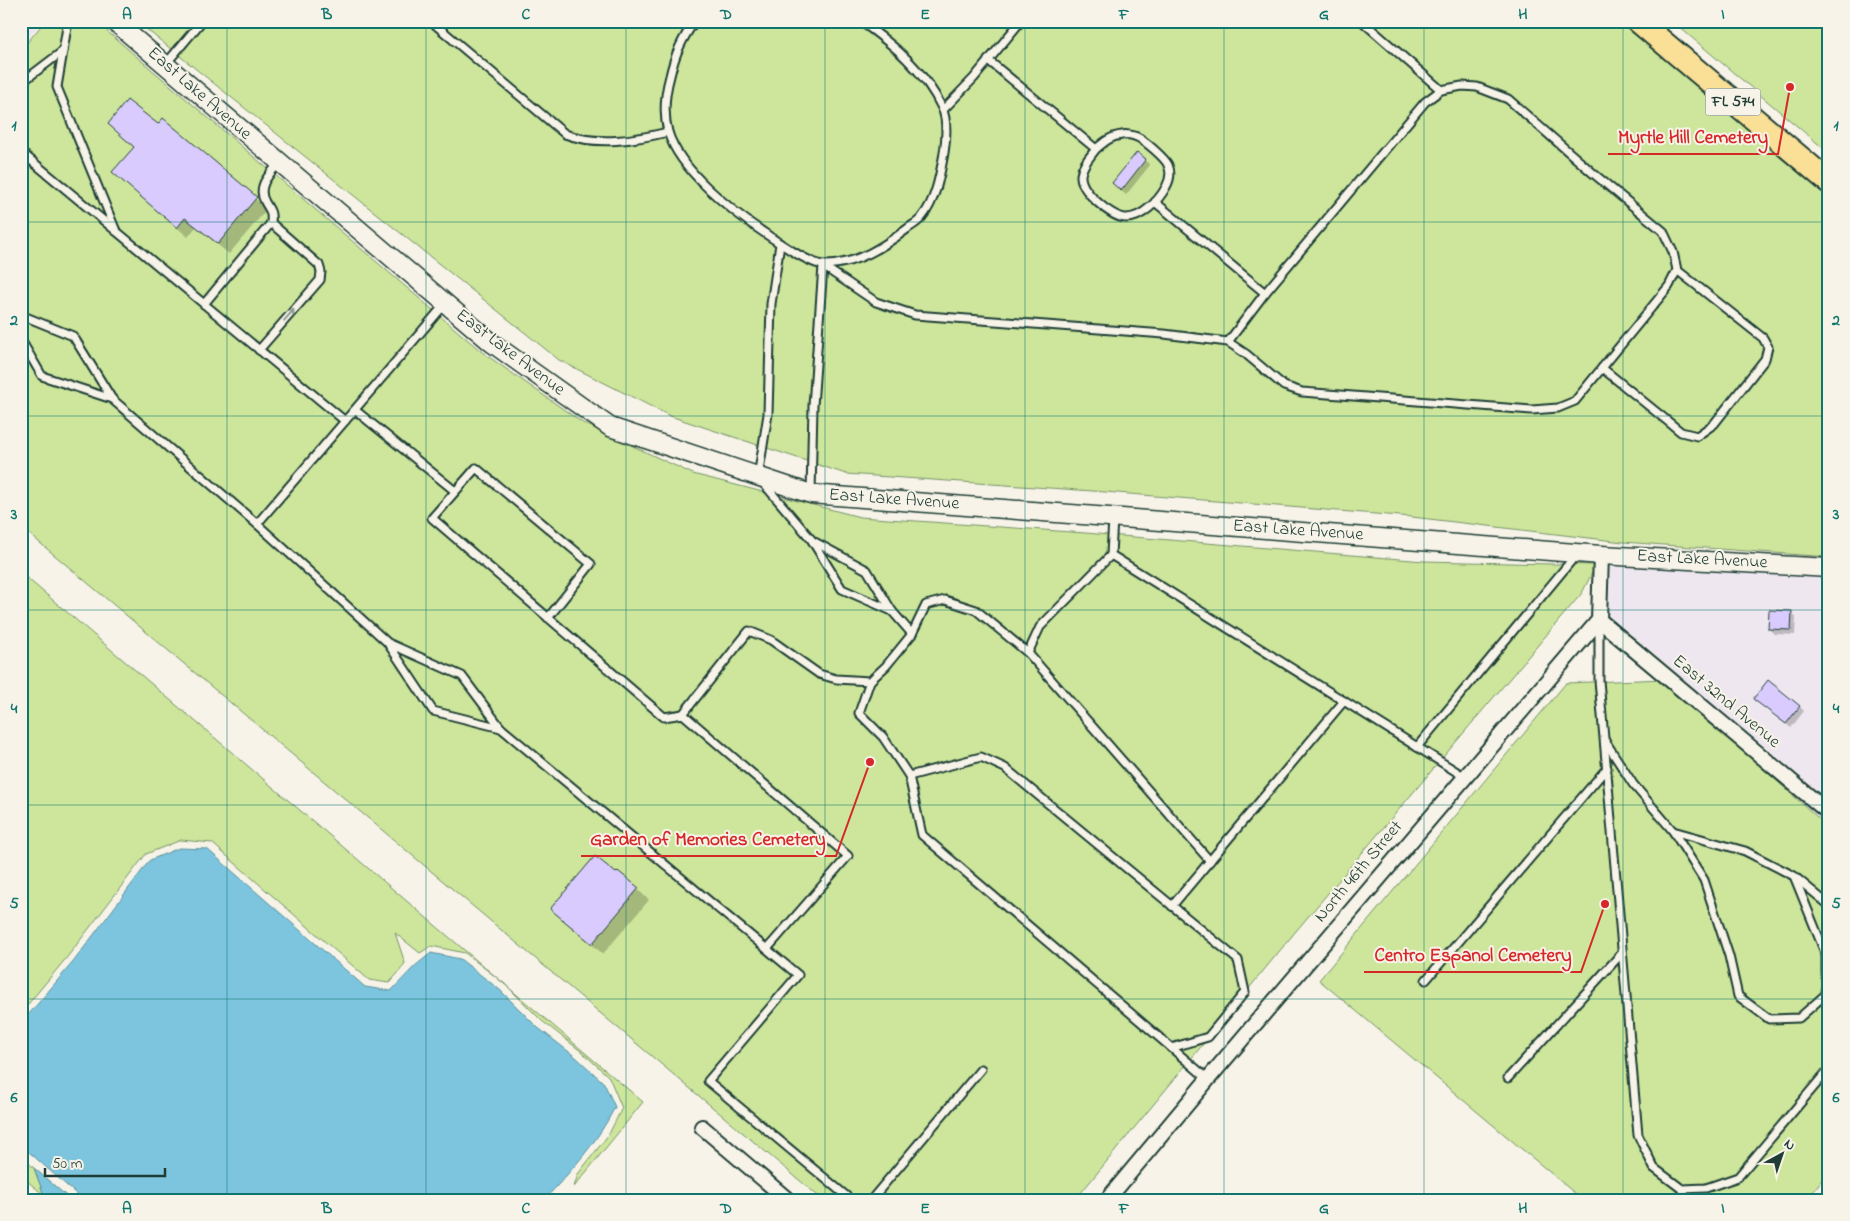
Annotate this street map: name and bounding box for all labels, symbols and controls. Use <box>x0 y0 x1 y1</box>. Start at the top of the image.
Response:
text: A <box>122 3 132 27</box>
text: B <box>321 3 333 27</box>
text: C <box>522 3 531 27</box>
text: D <box>719 3 732 27</box>
text: E <box>920 3 930 27</box>
text: F <box>1118 3 1130 27</box>
text: G <box>1319 3 1329 27</box>
text: H <box>1518 3 1528 27</box>
text: I <box>1721 3 1725 27</box>
street label: East Lake Avenue <box>141 41 258 147</box>
road number: FL 574 <box>1706 88 1760 115</box>
text: 1 <box>11 114 17 138</box>
text: 1 <box>1833 114 1839 138</box>
callout: Myrtle Hill Cemetery <box>1608 120 1778 154</box>
text: Myrtle Hill Cemetery <box>1618 125 1768 154</box>
street label: East Lake Avenue <box>450 303 571 403</box>
one-way arrow <box>284 308 295 321</box>
text: 2 <box>9 309 18 333</box>
text: 2 <box>1831 309 1840 333</box>
street label: East Lake Avenue <box>828 482 961 518</box>
text: 3 <box>10 503 18 527</box>
text: 3 <box>1832 503 1840 527</box>
street label: East Lake Avenue <box>1232 513 1365 549</box>
street label: East Lake Avenue <box>1636 544 1769 576</box>
street label: East 32nd Avenue <box>1666 649 1786 756</box>
text: 4 <box>10 697 18 721</box>
text: 4 <box>1832 697 1840 721</box>
street label: North 46th Street <box>1309 815 1409 929</box>
callout: Garden of Memories Cemetery <box>581 822 836 856</box>
text: Garden of Memories Cemetery <box>590 827 826 856</box>
text: 5 <box>9 892 19 916</box>
text: 5 <box>1831 892 1841 916</box>
callout: Centro Espanol Cemetery <box>1364 938 1581 972</box>
text: Centro Espanol Cemetery <box>1374 943 1572 972</box>
text: 6 <box>9 1086 18 1110</box>
text: 6 <box>1831 1086 1840 1110</box>
north arrow <box>1758 1128 1808 1178</box>
text: N <box>1779 1134 1800 1156</box>
scale bar <box>45 1146 165 1178</box>
text: 50 m <box>52 1153 83 1175</box>
text: A <box>122 1197 132 1221</box>
text: B <box>321 1197 333 1221</box>
text: C <box>522 1197 531 1221</box>
text: D <box>719 1197 732 1221</box>
text: E <box>920 1197 930 1221</box>
text: F <box>1118 1197 1130 1221</box>
text: G <box>1319 1197 1329 1221</box>
text: H <box>1518 1197 1528 1221</box>
text: I <box>1721 1197 1725 1221</box>

